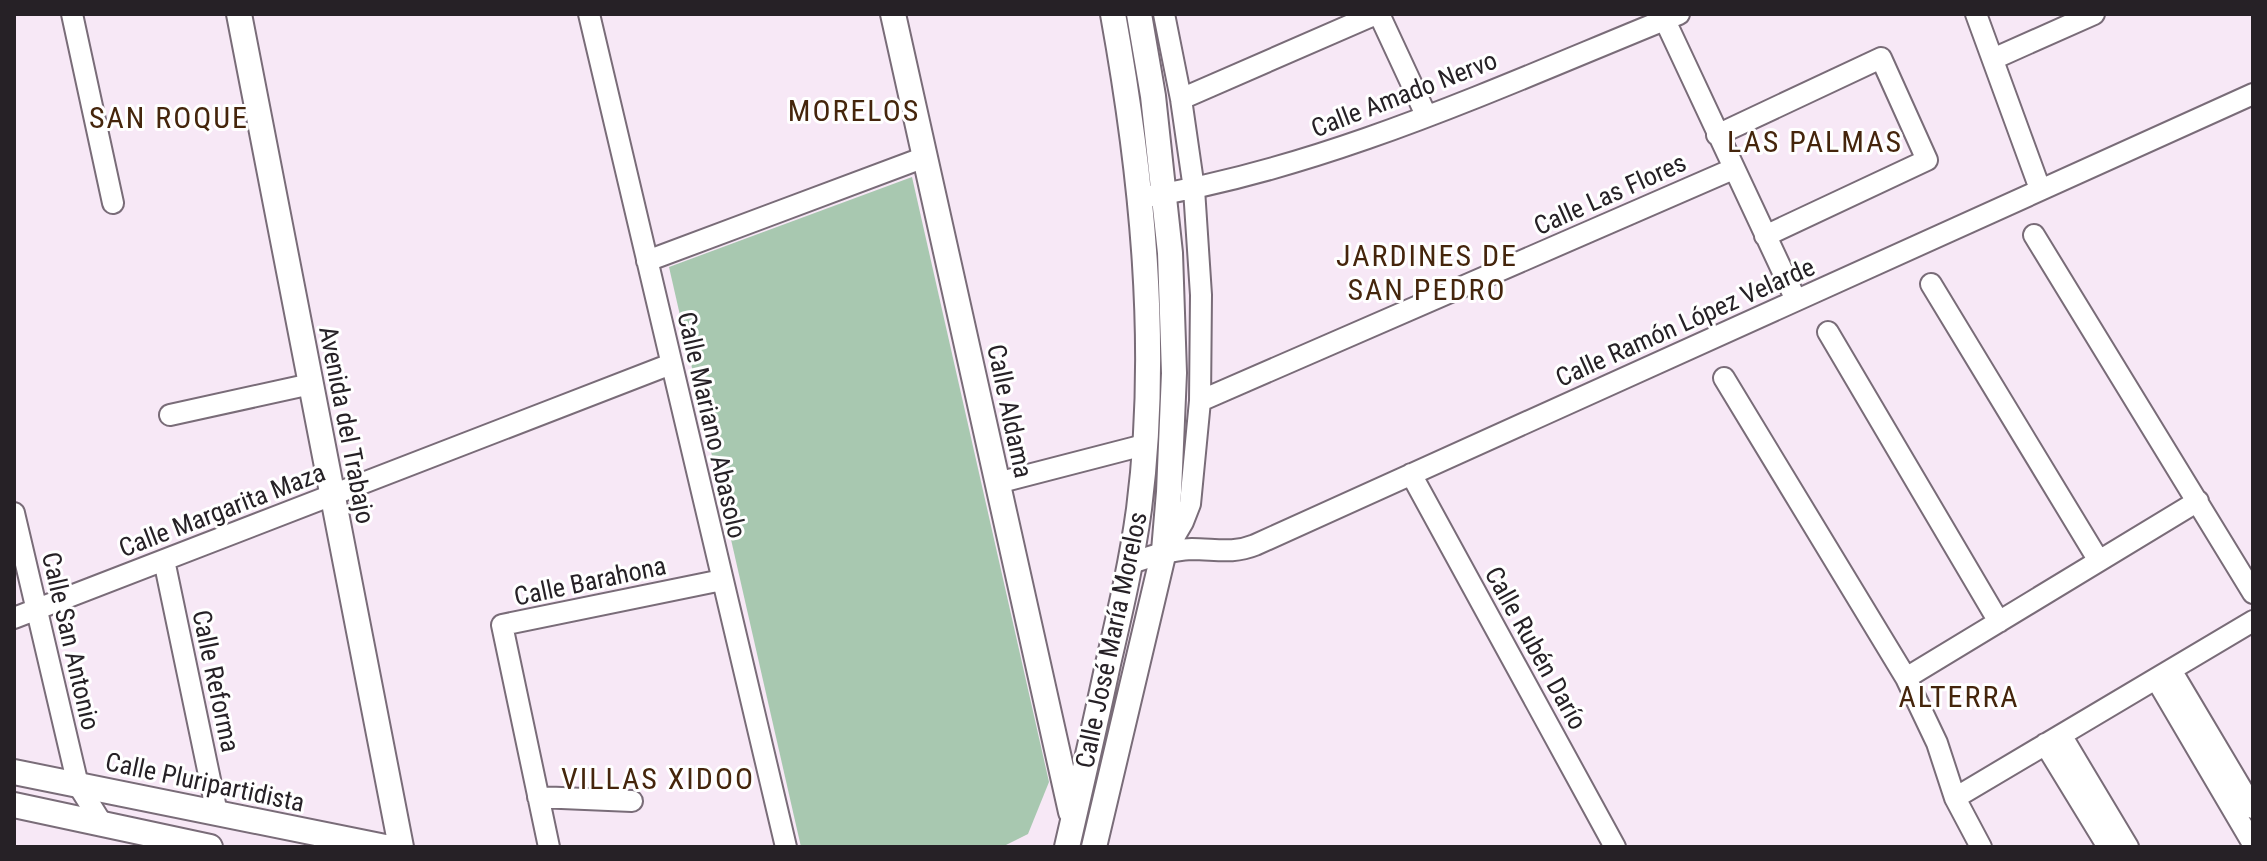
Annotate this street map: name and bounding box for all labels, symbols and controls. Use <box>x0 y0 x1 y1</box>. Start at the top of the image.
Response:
street label: Calle Amado Nervo <box>1307 45 1501 143</box>
district label: MORELOS <box>788 93 920 128</box>
district label: SAN ROQUE <box>89 100 249 135</box>
district label: LAS PALMAS <box>1727 124 1903 159</box>
street label: Calle Las Flores <box>1529 147 1691 241</box>
district label: JARDINES DE SAN PEDRO <box>1336 238 1518 307</box>
street label: Calle Ramón López Velarde <box>1551 251 1819 393</box>
street label: Calle Mariano Abasolo <box>671 309 753 541</box>
street label: Avenida del Trabajo <box>313 324 381 526</box>
street label: Calle Aldama <box>981 342 1039 480</box>
street label: Calle Margarita Maza <box>115 457 329 563</box>
street label: Calle José María Morelos <box>1069 509 1153 771</box>
street label: Calle San Antonio <box>36 549 106 733</box>
street label: Calle Barahona <box>511 550 669 612</box>
street label: Calle Rubén Darío <box>1479 561 1593 735</box>
street label: Calle Reforma <box>186 607 246 755</box>
district label: ALTERRA <box>1898 679 2020 714</box>
street label: Calle Pluripartidista <box>103 746 307 818</box>
district label: VILLAS XIDOO <box>561 761 755 796</box>

